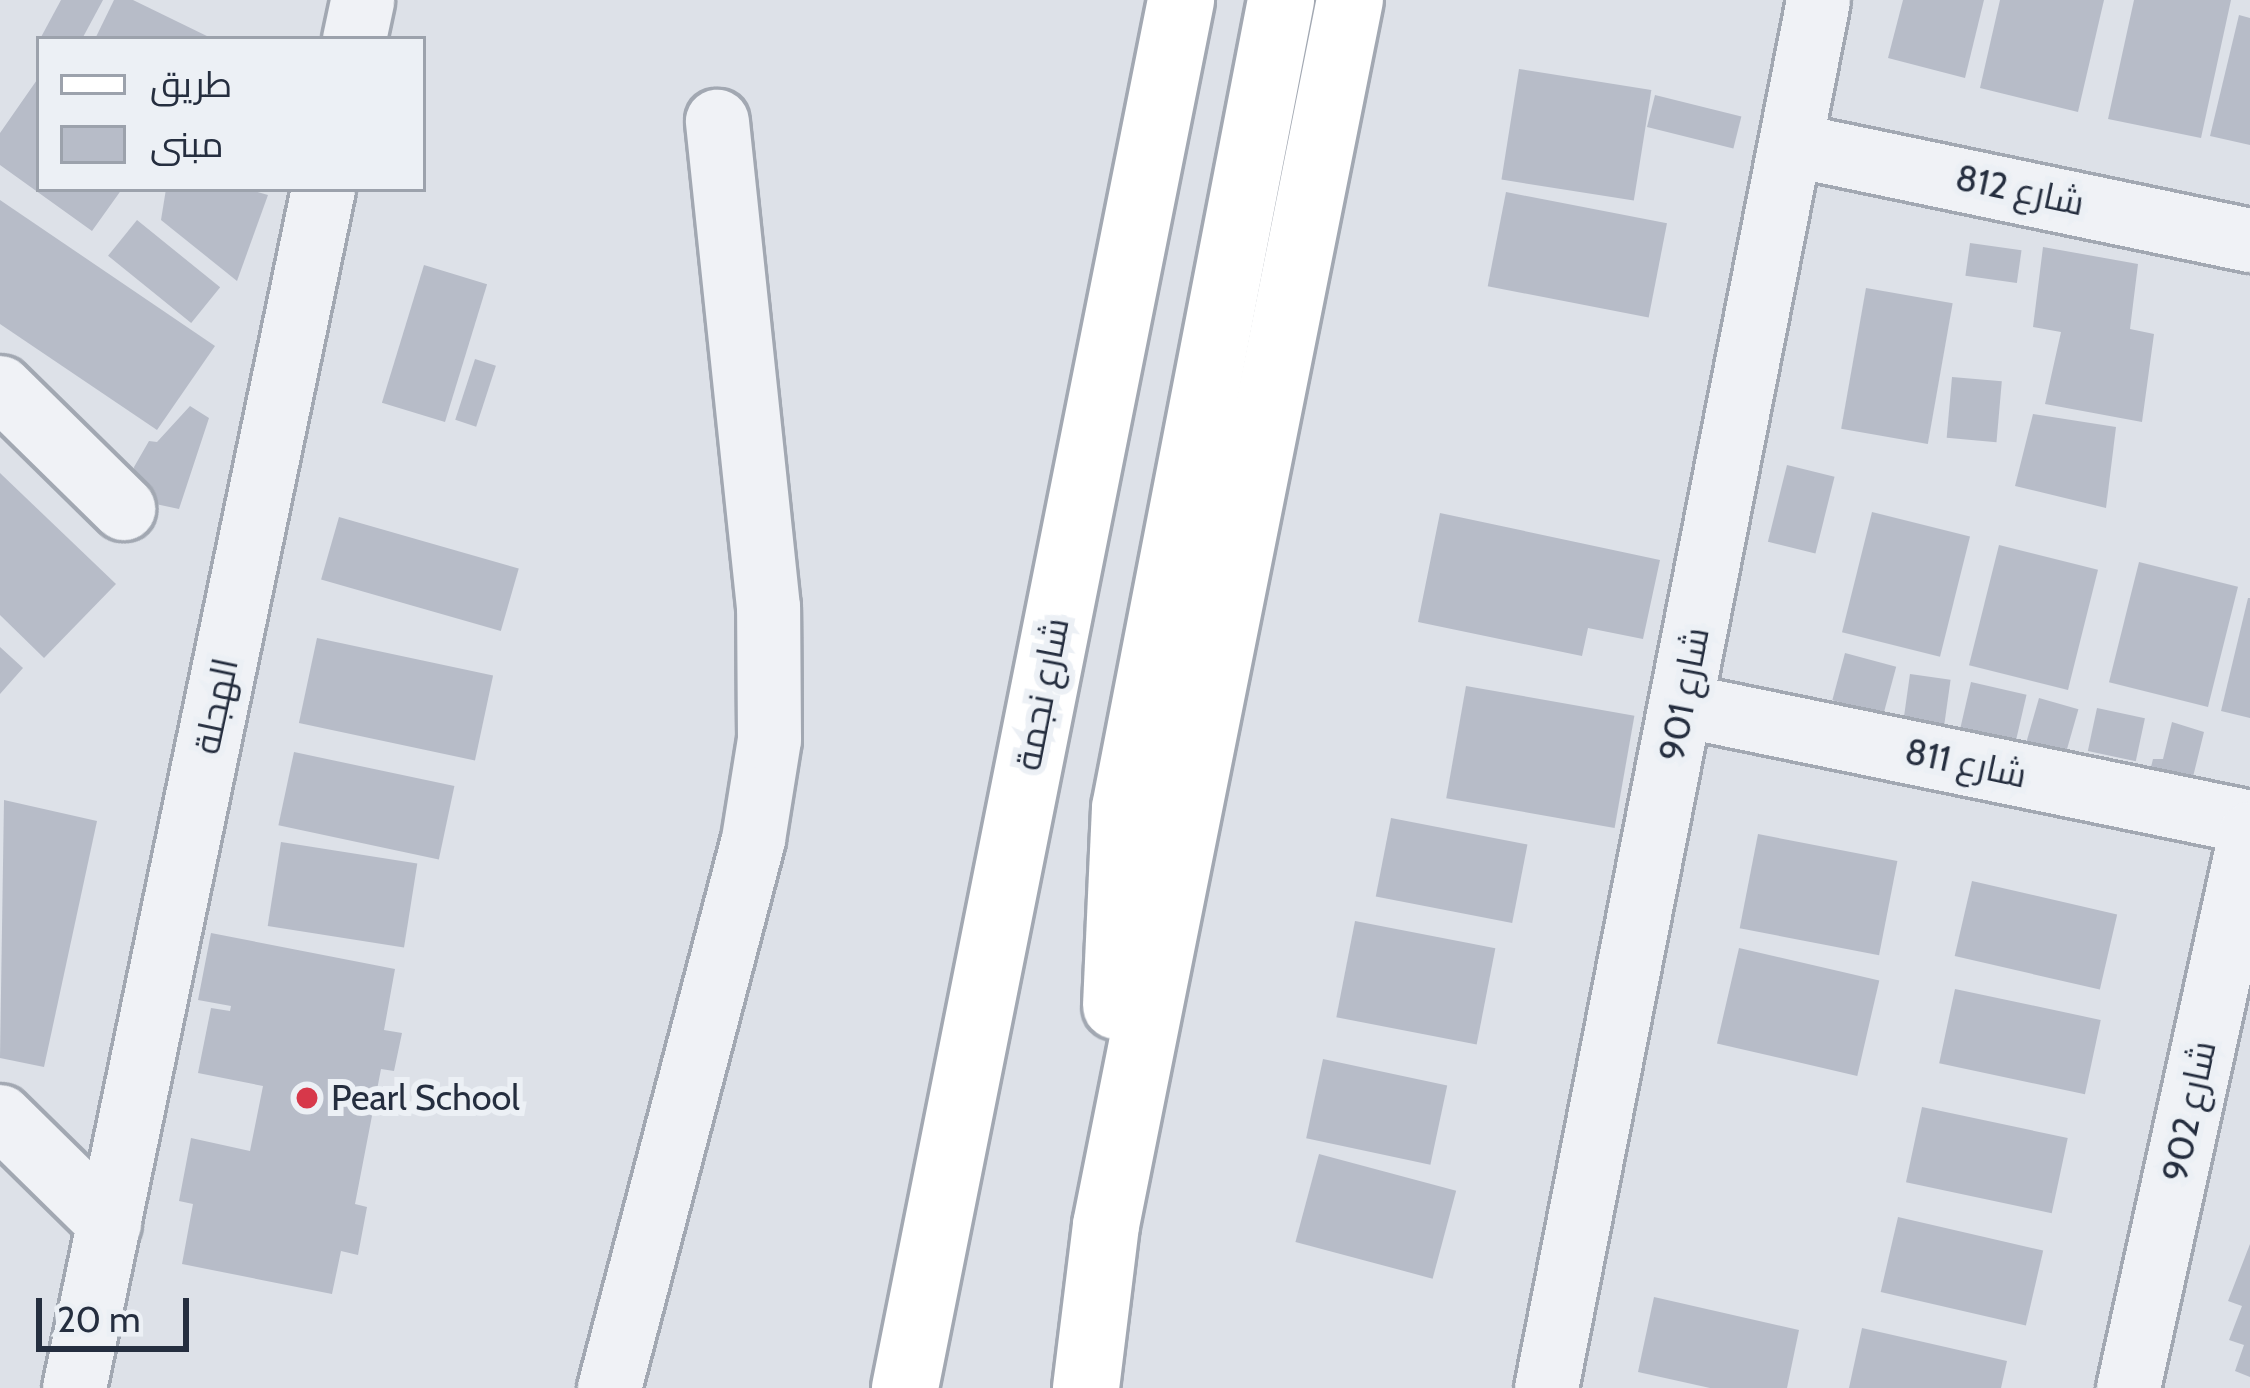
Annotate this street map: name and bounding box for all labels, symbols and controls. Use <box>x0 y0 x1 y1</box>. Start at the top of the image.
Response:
legend <box>36 36 426 192</box>
text: طريق <box>150 62 232 106</box>
text: مبنى <box>150 122 224 166</box>
street label: شارع 812 <box>1952 155 2088 225</box>
street label: شارع نجمة <box>1006 614 1078 774</box>
street label: شارع 901 <box>1650 624 1718 764</box>
street label: الهجلة <box>185 654 247 758</box>
street label: شارع 811 <box>1901 729 2031 797</box>
street label: شارع 902 <box>2153 1037 2225 1185</box>
place label: Pearl School <box>331 1076 520 1120</box>
marker: Pearl School <box>294 1085 320 1111</box>
scale bar <box>42 1274 195 1348</box>
text: 20 m <box>57 1297 141 1341</box>

